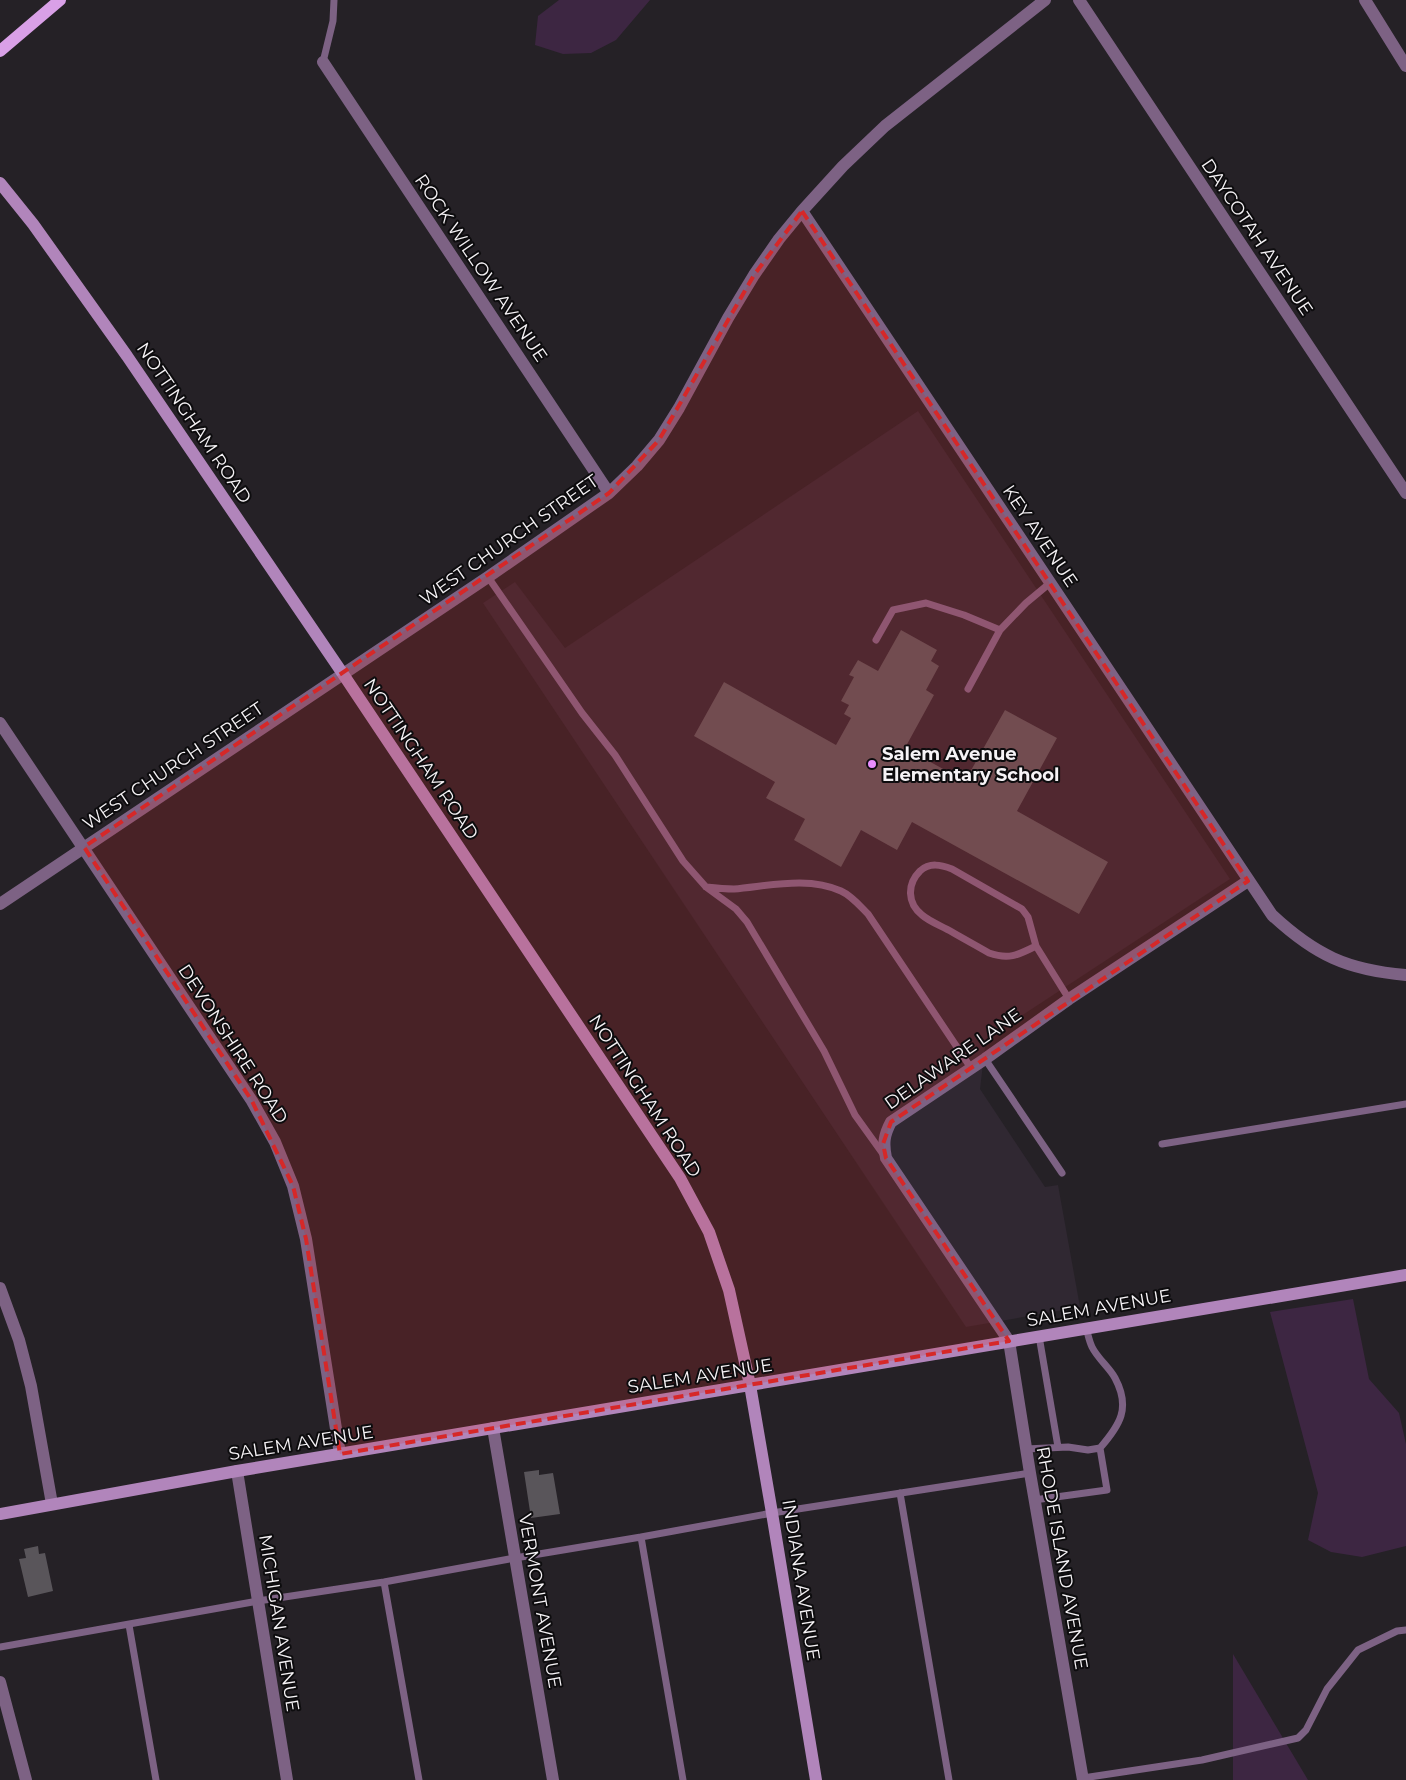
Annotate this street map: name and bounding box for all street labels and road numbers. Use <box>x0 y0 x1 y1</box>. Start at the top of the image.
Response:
street label: DAYCOTAH AVENUE <box>1196 154 1318 320</box>
street label: ROCK WILLOW AVENUE <box>410 170 552 366</box>
street label: NOTTINGHAM ROAD <box>132 338 256 508</box>
street label: WEST CHURCH STREET <box>415 469 603 610</box>
street label: KEY AVENUE <box>998 481 1082 591</box>
street label: NOTTINGHAM ROAD <box>359 674 483 844</box>
street label: WEST CHURCH STREET <box>78 697 268 835</box>
street label: DEVONSHIRE ROAD <box>173 960 293 1128</box>
street label: DELAWARE LANE <box>880 1004 1026 1114</box>
street label: NOTTINGHAM ROAD <box>584 1011 706 1181</box>
street label: SALEM AVENUE <box>1025 1284 1173 1332</box>
street label: SALEM AVENUE <box>626 1354 774 1398</box>
street label: SALEM AVENUE <box>227 1421 375 1465</box>
street label: RHODE ISLAND AVENUE <box>1032 1445 1092 1671</box>
street label: INDIANA AVENUE <box>777 1498 825 1662</box>
street label: VERMONT AVENUE <box>514 1512 566 1690</box>
street label: MICHIGAN AVENUE <box>254 1533 304 1713</box>

